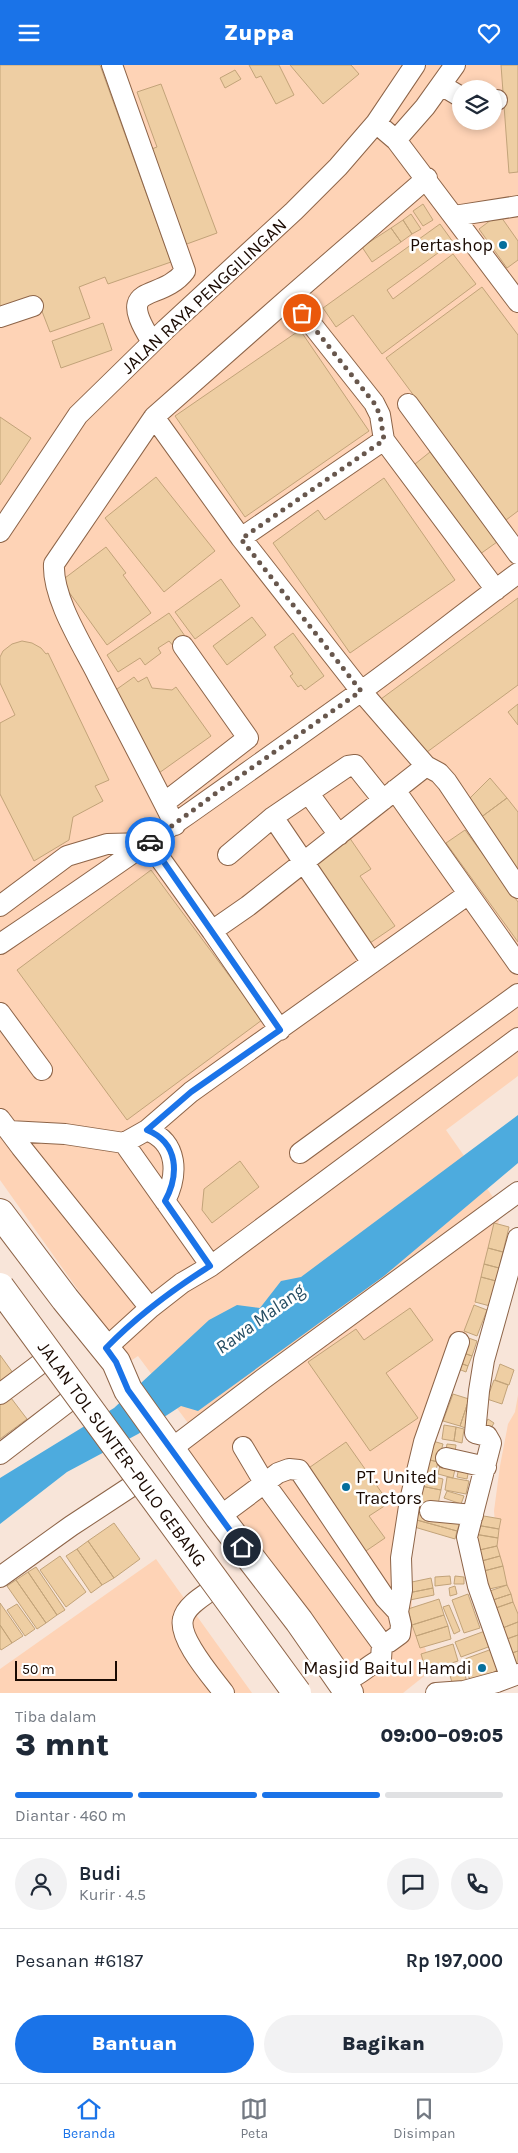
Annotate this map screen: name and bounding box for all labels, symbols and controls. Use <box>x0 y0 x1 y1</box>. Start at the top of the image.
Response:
icon: menu <box>15 19 43 47</box>
icon: heart <box>475 19 503 47</box>
text: Zuppa <box>224 20 294 46</box>
map controls <box>452 80 502 130</box>
button: layers <box>452 80 502 130</box>
street label: JALAN RAYA PENGGILINGAN <box>117 214 291 378</box>
place label: Pertashop <box>410 234 493 256</box>
marker: Pertashop <box>497 239 509 251</box>
pin <box>281 292 323 334</box>
icon: bag <box>288 299 316 327</box>
courier <box>125 817 175 867</box>
icon: car <box>136 828 164 856</box>
water label: Rawa Malang <box>211 1279 310 1359</box>
street label: JALAN TOL SUNTER–PULO GEBANG <box>33 1337 211 1571</box>
place label: PT. United Tractors <box>356 1466 437 1509</box>
marker: PT. United Tractors <box>340 1481 352 1493</box>
pin <box>221 1526 263 1568</box>
icon: home <box>228 1533 256 1561</box>
place label: Masjid Baitul Hamdi <box>303 1657 472 1679</box>
scale bar <box>15 1658 118 1681</box>
text: 50 m <box>22 1661 55 1678</box>
marker: Masjid Baitul Hamdi <box>476 1662 488 1674</box>
text: Tiba dalam <box>15 1707 96 1726</box>
text: 09:00–09:05 <box>380 1725 503 1747</box>
text: 3 mnt <box>15 1726 109 1763</box>
text: Diantar · 460 m <box>15 1806 126 1825</box>
button: person <box>15 1858 67 1910</box>
button: chat <box>387 1858 439 1910</box>
button: phone <box>451 1858 503 1910</box>
text: Budi <box>79 1863 121 1885</box>
text: Kurir · 4.5 <box>79 1885 146 1904</box>
text: Pesanan #6187 <box>15 1950 143 1972</box>
text: Rp 197,000 <box>406 1950 503 1972</box>
button: Bantuan <box>15 2015 254 2073</box>
button: Bagikan <box>264 2015 503 2073</box>
tab: Beranda <box>62 2095 116 2142</box>
tab: Peta <box>240 2095 268 2142</box>
tab: Disimpan <box>393 2095 456 2142</box>

